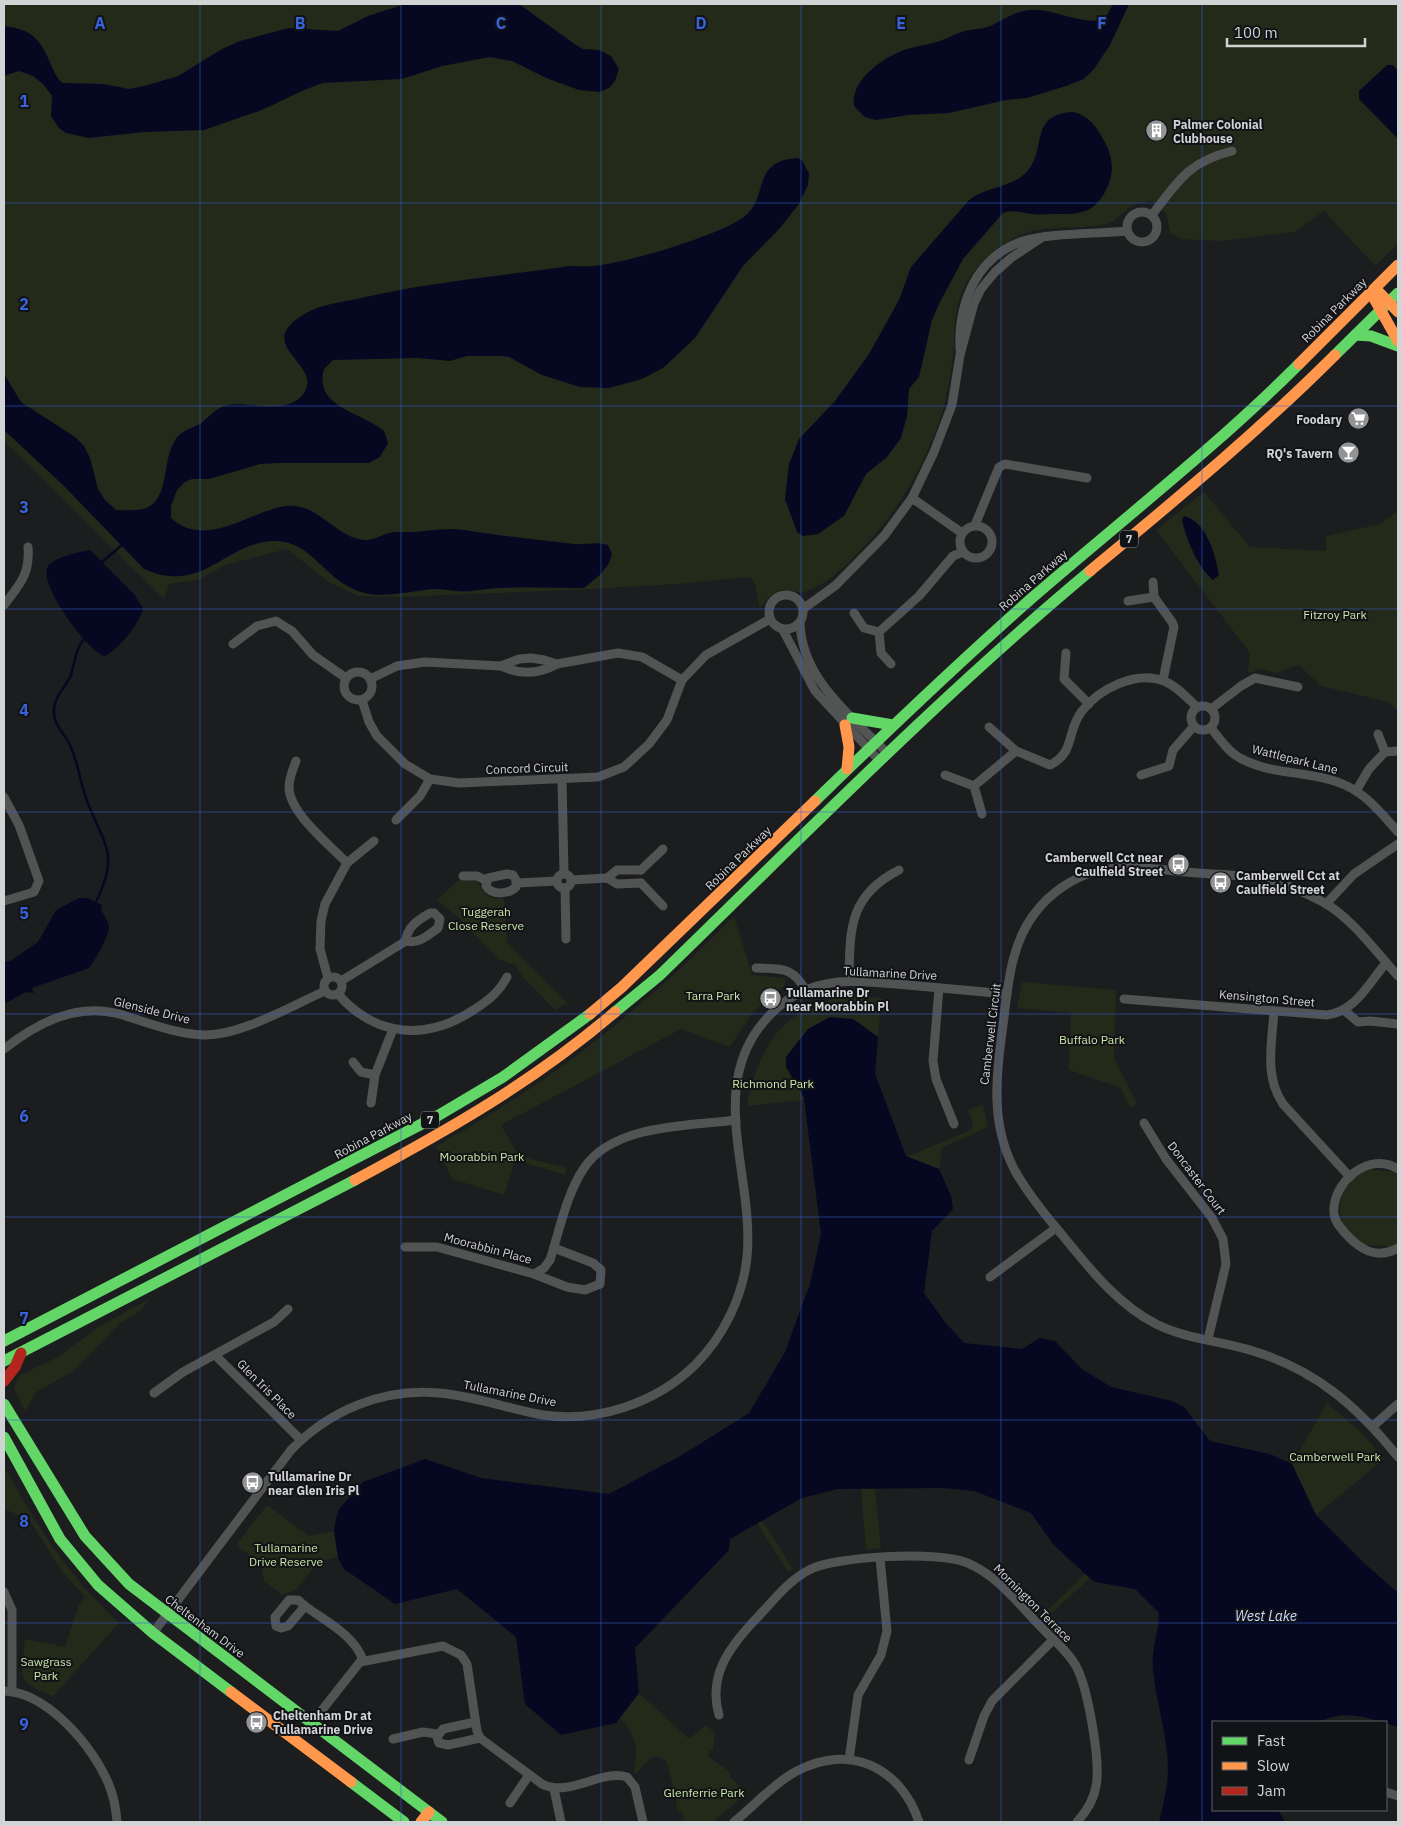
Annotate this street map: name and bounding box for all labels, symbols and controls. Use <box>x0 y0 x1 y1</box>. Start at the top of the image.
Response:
text: A <box>95 13 106 33</box>
text: B <box>295 13 306 33</box>
text: C <box>496 13 506 33</box>
text: D <box>695 13 707 33</box>
text: E <box>896 13 906 33</box>
text: F <box>1097 13 1107 33</box>
scale bar <box>1227 15 1364 47</box>
text: 100 m <box>1234 23 1278 42</box>
text: 1 <box>19 91 29 111</box>
place label: Palmer Colonial Clubhouse <box>1173 117 1263 146</box>
building icon: Palmer Colonial Clubhouse <box>1145 119 1169 143</box>
street label: Robina Parkway <box>1298 274 1370 346</box>
text: 2 <box>19 294 29 314</box>
supermarket icon: Foodary <box>1346 407 1370 431</box>
place label: Foodary <box>1296 412 1343 427</box>
bar icon: RQ's Tavern <box>1337 441 1361 465</box>
place label: RQ's Tavern <box>1267 446 1333 461</box>
text: 3 <box>19 497 29 517</box>
road number: 7 <box>1120 530 1138 548</box>
street label: Robina Parkway <box>996 546 1070 614</box>
park label: Fitzroy Park <box>1303 607 1367 622</box>
text: 4 <box>19 700 29 720</box>
street label: Wattlepark Lane <box>1251 741 1340 777</box>
street label: Concord Circuit <box>485 759 569 777</box>
street label: Robina Parkway <box>702 823 774 893</box>
place label: Camberwell Cct near Caulfield Street <box>1045 850 1163 879</box>
bus stop icon: Camberwell Cct near Caulfield Street <box>1167 852 1191 876</box>
place label: Camberwell Cct at Caulfield Street <box>1236 868 1340 897</box>
bus stop icon: Camberwell Cct at Caulfield Street <box>1208 870 1232 894</box>
text: 5 <box>19 903 29 923</box>
park label: Tuggerah Close Reserve <box>448 904 524 933</box>
street label: Tullamarine Drive <box>843 963 938 983</box>
street label: Camberwell Circuit <box>976 982 1004 1086</box>
place label: Tullamarine Dr near Moorabbin Pl <box>786 985 889 1014</box>
street label: Kensington Street <box>1218 986 1316 1010</box>
bus stop icon: Tullamarine Dr near Moorabbin Pl <box>758 987 782 1011</box>
park label: Tarra Park <box>686 988 741 1003</box>
street label: Glenside Drive <box>112 993 192 1027</box>
park label: Buffalo Park <box>1059 1032 1126 1047</box>
park label: Richmond Park <box>732 1076 814 1091</box>
text: 6 <box>19 1106 29 1126</box>
street label: Robina Parkway <box>332 1108 414 1162</box>
road number: 7 <box>421 1112 439 1128</box>
street label: Doncaster Court <box>1165 1139 1229 1217</box>
park label: Moorabbin Park <box>440 1149 525 1164</box>
street label: Moorabbin Place <box>443 1229 534 1267</box>
text: 7 <box>19 1308 29 1328</box>
street label: Glen Iris Place <box>234 1356 300 1422</box>
street label: Tullamarine Drive <box>462 1377 558 1409</box>
park label: Camberwell Park <box>1289 1449 1382 1464</box>
place label: Tullamarine Dr near Glen Iris Pl <box>268 1469 360 1498</box>
bus stop icon: Tullamarine Dr near Glen Iris Pl <box>240 1471 264 1495</box>
text: 8 <box>19 1511 29 1531</box>
park label: Tullamarine Drive Reserve <box>249 1540 323 1569</box>
street label: Mornington Terrace <box>991 1561 1076 1646</box>
street label: Cheltenham Drive <box>162 1591 248 1661</box>
water label: West Lake <box>1235 1607 1297 1625</box>
park label: Sawgrass Park <box>20 1654 72 1683</box>
place label: Cheltenham Dr at Tullamarine Drive <box>273 1708 373 1737</box>
bus stop icon: Cheltenham Dr at Tullamarine Drive <box>245 1710 269 1734</box>
text: 9 <box>19 1714 29 1734</box>
legend <box>1212 1721 1387 1811</box>
text: Fast <box>1257 1731 1285 1750</box>
text: Slow <box>1257 1756 1290 1775</box>
text: Jam <box>1257 1781 1286 1800</box>
park label: Glenferrie Park <box>664 1785 745 1800</box>

